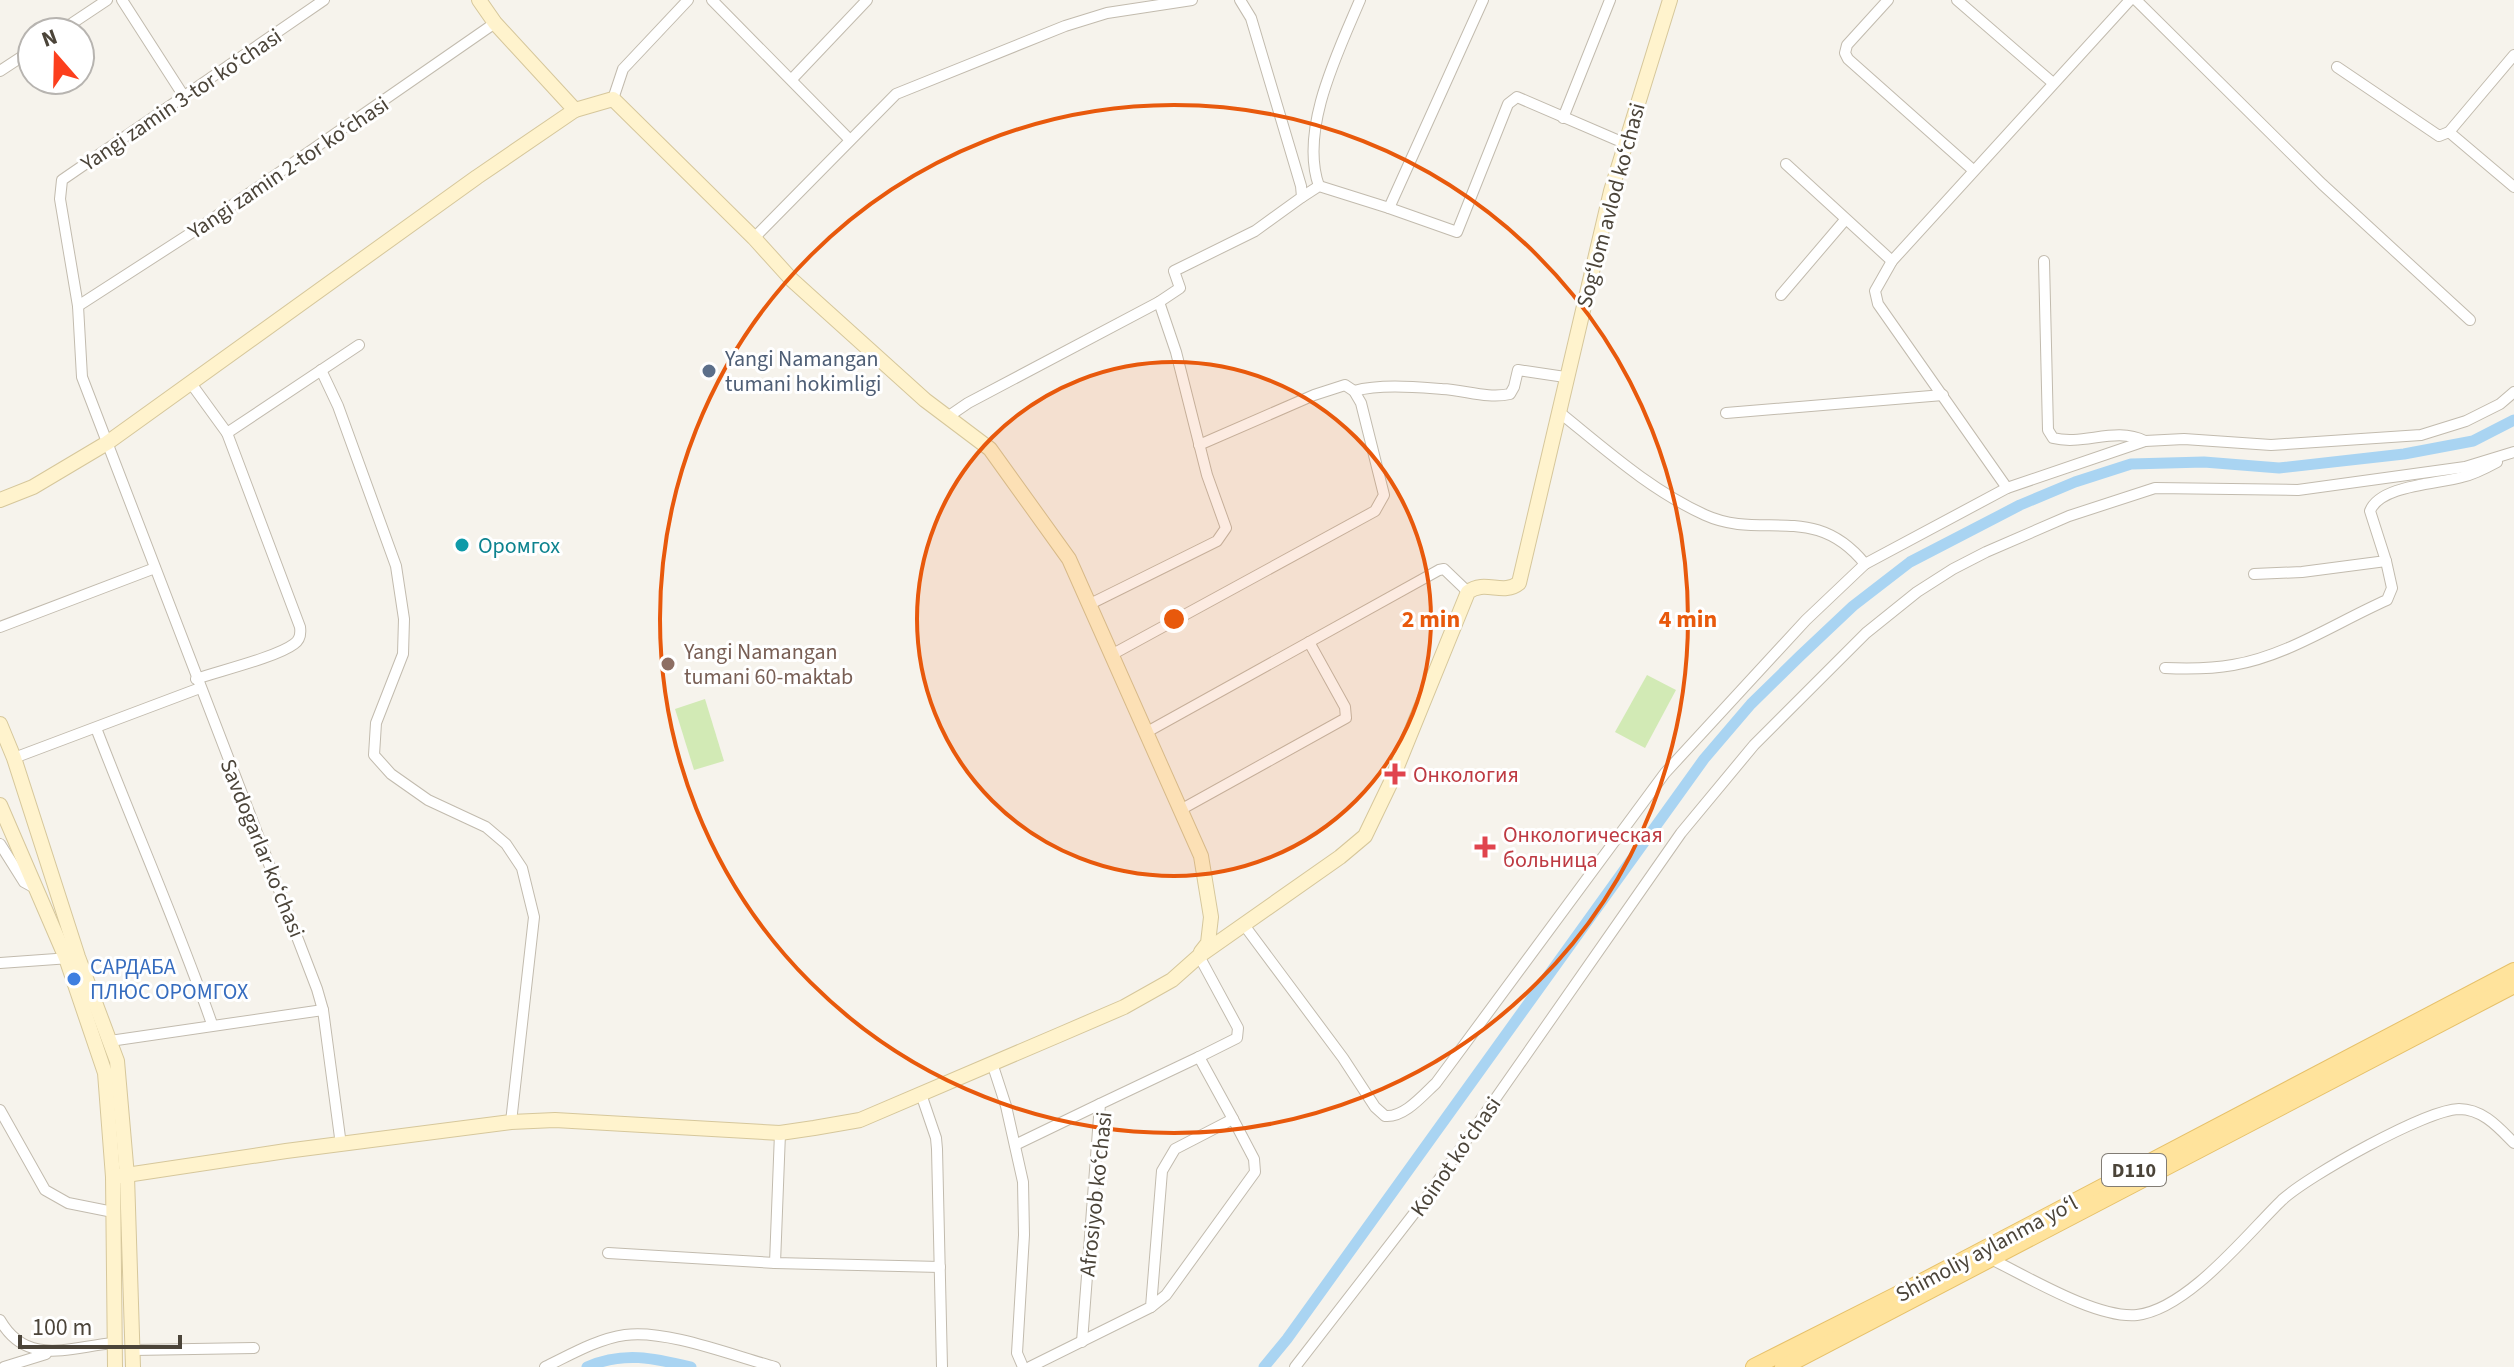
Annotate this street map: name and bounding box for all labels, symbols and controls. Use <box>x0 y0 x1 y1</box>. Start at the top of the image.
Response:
north arrow <box>16 16 96 96</box>
text: N <box>37 21 62 56</box>
street label: Yangi zamin 3-tor koʻchasi <box>74 21 288 180</box>
street label: Yangi zamin 2-tor koʻchasi <box>181 89 395 248</box>
street label: Sogʻlom avlod koʻchasi <box>1568 99 1654 311</box>
place label: Yangi Namangan tumani hokimligi <box>724 343 882 400</box>
marker: Yangi Namangan tumani hokimligi <box>700 362 718 380</box>
place label: Оромгох <box>478 530 560 562</box>
marker: Оромгох <box>453 536 471 554</box>
text: 2 min <box>1402 602 1460 637</box>
text: 4 min <box>1659 602 1717 637</box>
centre of rings <box>1160 605 1188 633</box>
place label: Yangi Namangan tumani 60-maktab <box>683 636 853 693</box>
marker: Yangi Namangan tumani 60-maktab <box>659 655 677 673</box>
street label: Savdogarlar koʻchasi <box>212 754 313 943</box>
place label: Онкология <box>1413 759 1519 791</box>
marker: Онкология <box>1384 763 1406 785</box>
place label: Онкологическая больница <box>1503 819 1663 876</box>
marker: Онкологическая больница <box>1474 836 1496 858</box>
place label: САРДАБА ПЛЮС ОРОМГОХ <box>90 951 248 1008</box>
marker: САРДАБА ПЛЮС ОРОМГОХ <box>65 970 83 988</box>
street label: Koinot koʻchasi <box>1403 1090 1509 1223</box>
street label: Afrosiyob koʻchasi <box>1071 1110 1121 1278</box>
road number: D110 <box>2102 1154 2166 1186</box>
street label: Shimoliy aylanma yoʻl <box>1890 1187 2083 1310</box>
scale bar <box>20 1299 180 1349</box>
text: 100 m <box>32 1310 92 1345</box>

